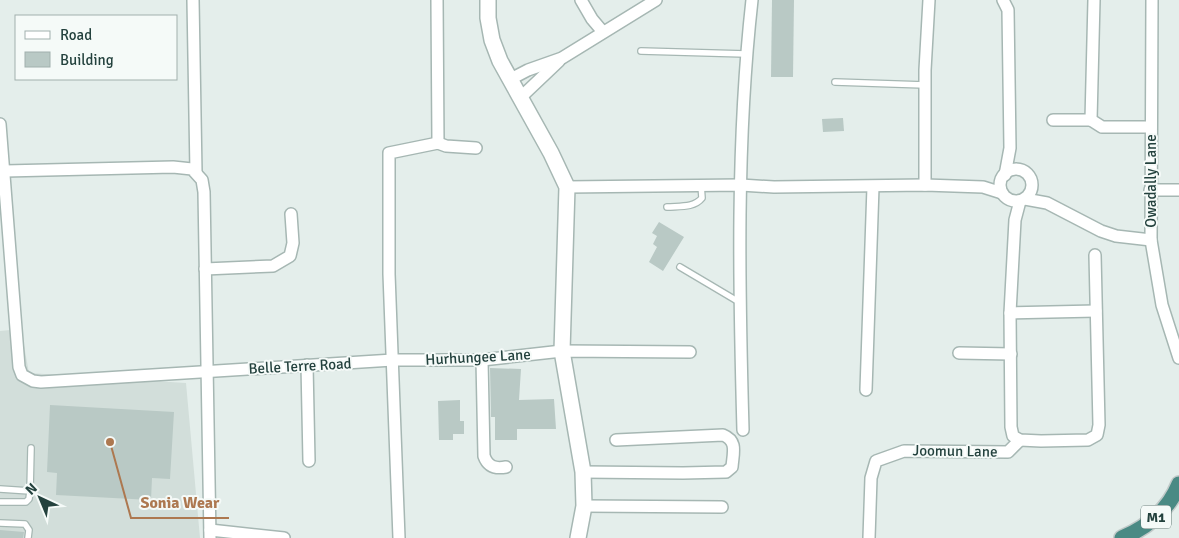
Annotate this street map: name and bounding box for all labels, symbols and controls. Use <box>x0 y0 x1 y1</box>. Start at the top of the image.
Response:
legend <box>15 15 178 80</box>
text: Road <box>60 26 92 44</box>
text: Building <box>60 51 114 69</box>
street label: Owadally Lane <box>1142 134 1160 228</box>
street label: Hurhungee Lane <box>425 345 531 369</box>
street label: Belle Terre Road <box>248 354 352 378</box>
street label: Joomun Lane <box>912 441 998 461</box>
north arrow <box>15 473 65 523</box>
text: N <box>22 480 41 499</box>
callout: Sonia Wear <box>131 487 229 518</box>
text: Sonia Wear <box>141 493 220 513</box>
road number: M1 <box>1141 506 1171 528</box>

